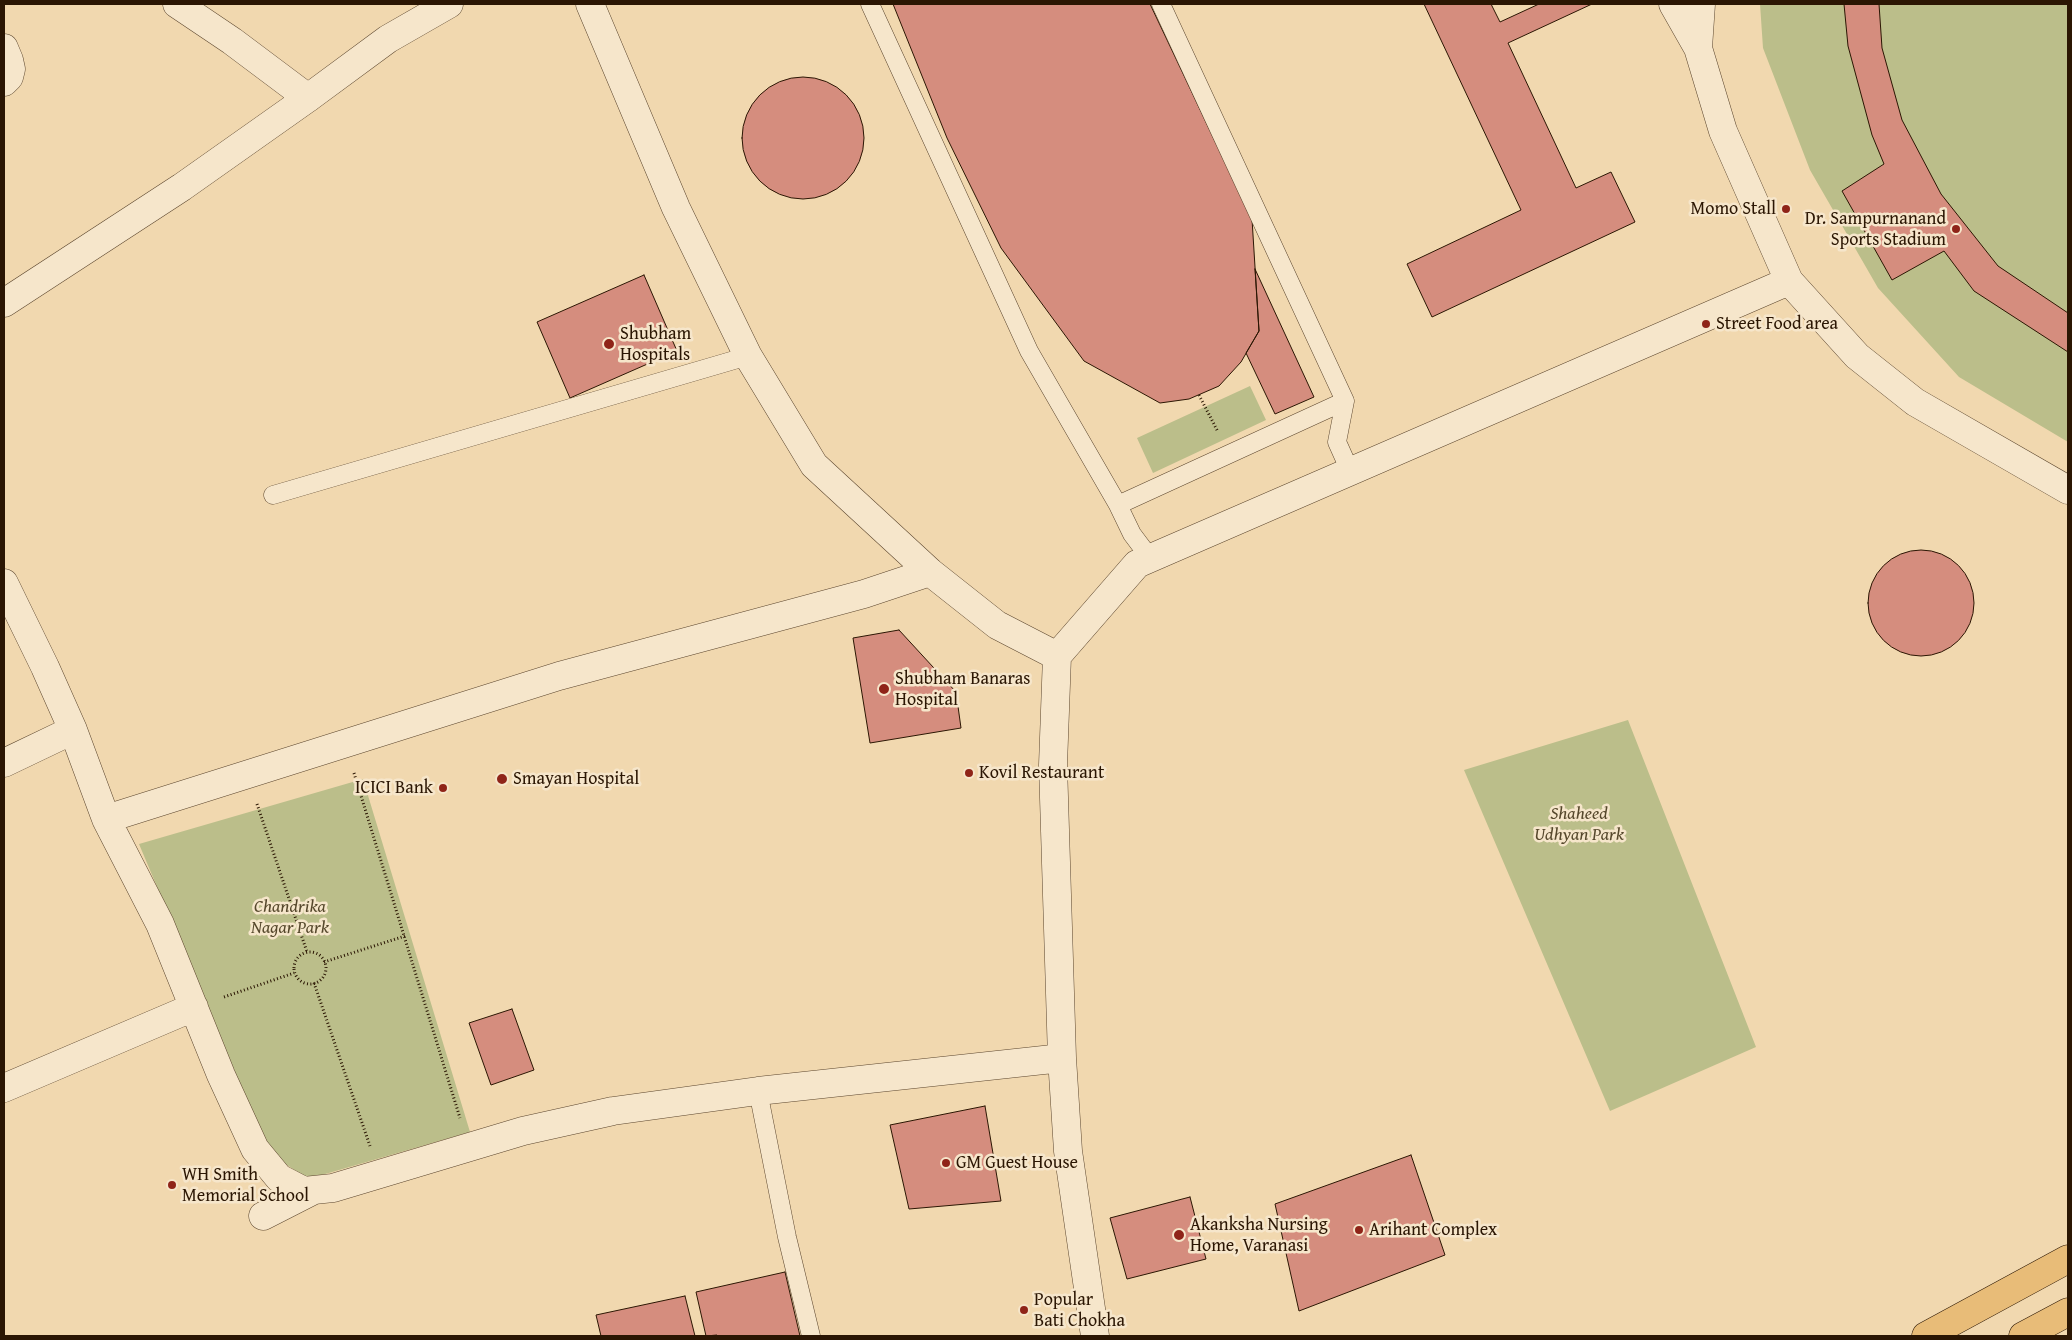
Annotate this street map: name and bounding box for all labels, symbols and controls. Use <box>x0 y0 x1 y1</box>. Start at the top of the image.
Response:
place label: Momo Stall <box>1690 198 1776 220</box>
marker: Momo Stall <box>1780 203 1792 215</box>
place label: Dr. Sampurnanand Sports Stadium <box>1805 208 1946 250</box>
marker: Dr. Sampurnanand Sports Stadium <box>1950 223 1962 235</box>
place label: Street Food area <box>1716 313 1838 335</box>
marker: Street Food area <box>1700 318 1712 330</box>
place label: Shubham Hospitals <box>620 323 691 366</box>
marker: Shubham Hospitals <box>602 337 616 351</box>
place label: Shubham Banaras Hospital <box>895 668 1030 711</box>
marker: Shubham Banaras Hospital <box>877 682 891 696</box>
place label: Kovil Restaurant <box>979 762 1104 784</box>
marker: Kovil Restaurant <box>963 767 975 779</box>
place label: Smayan Hospital <box>513 768 639 790</box>
marker: Smayan Hospital <box>495 772 509 786</box>
place label: ICICI Bank <box>355 777 433 799</box>
marker: ICICI Bank <box>437 782 449 794</box>
park label: Shaheed Udhyan Park <box>1534 803 1624 846</box>
park label: Chandrika Nagar Park <box>251 896 329 939</box>
place label: GM Guest House <box>956 1152 1078 1174</box>
marker: GM Guest House <box>940 1157 952 1169</box>
place label: WH Smith Memorial School <box>182 1164 309 1206</box>
marker: WH Smith Memorial School <box>166 1179 178 1191</box>
place label: Akanksha Nursing Home, Varanasi <box>1190 1214 1328 1256</box>
place label: Arihant Complex <box>1369 1219 1497 1241</box>
marker: Arihant Complex <box>1353 1224 1365 1236</box>
marker: Akanksha Nursing Home, Varanasi <box>1172 1228 1186 1242</box>
place label: Popular Bati Chokha <box>1034 1289 1125 1332</box>
marker: Popular Bati Chokha <box>1018 1304 1030 1316</box>

